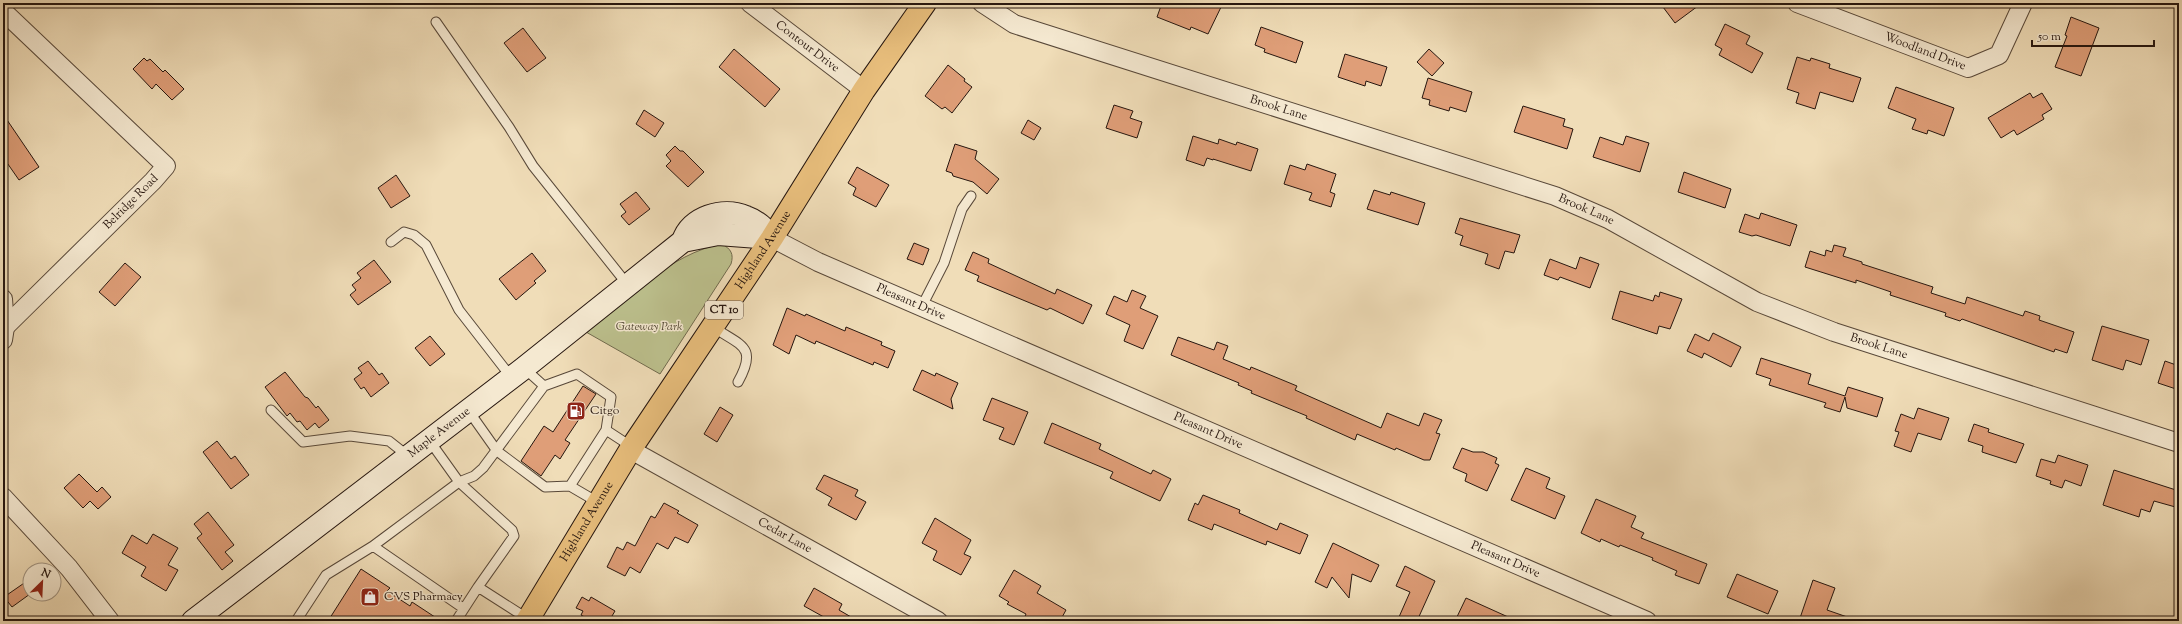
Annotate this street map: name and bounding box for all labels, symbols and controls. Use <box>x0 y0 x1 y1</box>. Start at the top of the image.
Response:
street label: Contour Drive <box>771 16 843 77</box>
scale bar <box>2032 22 2154 48</box>
street label: Woodland Drive <box>1882 28 1969 76</box>
text: 50 m <box>2037 28 2061 46</box>
street label: Brook Lane <box>1248 91 1310 126</box>
street label: Belridge Road <box>99 170 163 234</box>
street label: Brook Lane <box>1555 189 1618 230</box>
street label: Highland Avenue <box>731 207 796 293</box>
street label: Pleasant Drive <box>873 279 949 325</box>
road number: CT 10 <box>705 301 743 319</box>
park label: Gateway Park <box>616 318 683 336</box>
street label: Brook Lane <box>1848 329 1910 364</box>
fuel station icon: Citgo <box>565 400 587 422</box>
place label: Citgo <box>590 402 620 420</box>
street label: Maple Avenue <box>404 403 475 463</box>
street label: Pleasant Drive <box>1171 408 1246 454</box>
street label: Highland Avenue <box>556 478 618 565</box>
street label: Cedar Lane <box>754 513 816 558</box>
street label: Pleasant Drive <box>1468 537 1543 583</box>
north arrow <box>22 562 62 602</box>
text: N <box>37 564 53 583</box>
shop icon: CVS Pharmacy <box>359 586 381 608</box>
place label: CVS Pharmacy <box>384 588 463 606</box>

